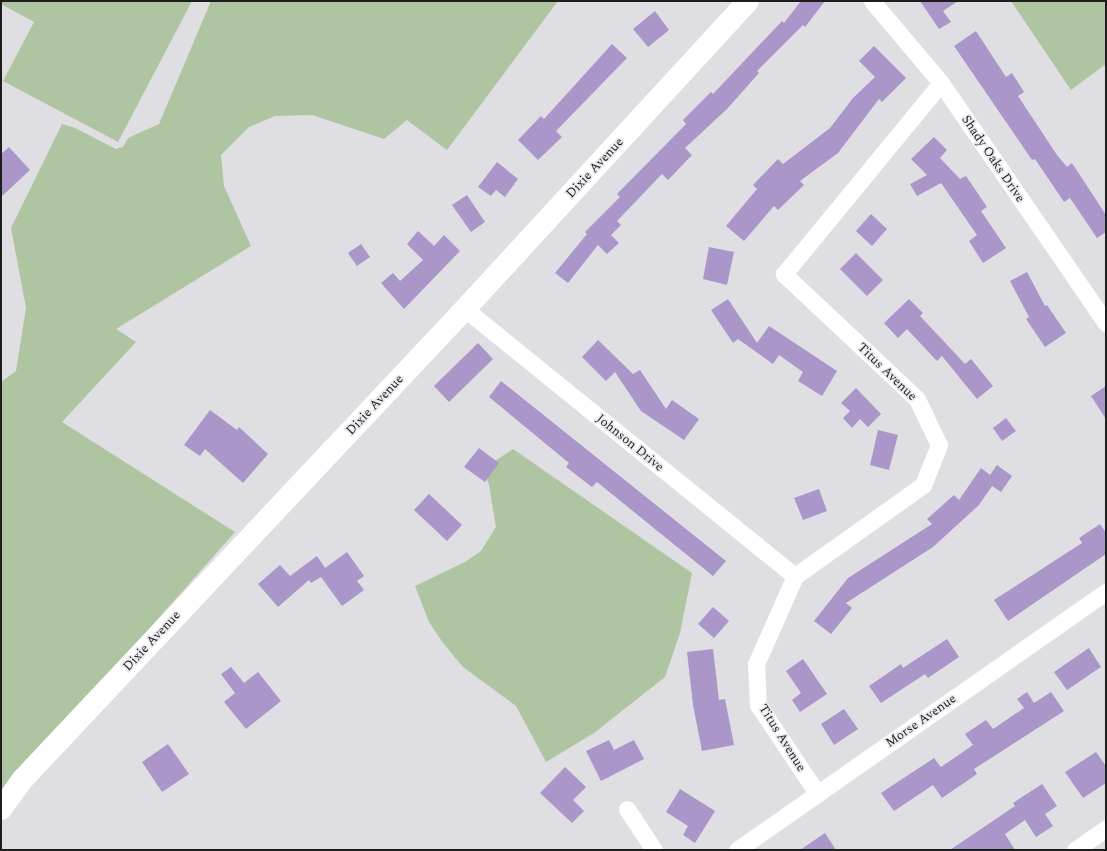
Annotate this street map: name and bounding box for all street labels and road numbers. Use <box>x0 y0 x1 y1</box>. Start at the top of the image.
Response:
street label: Shady Oaks Drive <box>958 112 1028 206</box>
street label: Dixie Avenue <box>563 134 627 202</box>
street label: Titus Avenue <box>854 340 920 404</box>
street label: Dixie Avenue <box>343 371 407 439</box>
street label: Johnson Drive <box>593 411 667 475</box>
street label: Dixie Avenue <box>120 607 184 675</box>
street label: Morse Avenue <box>883 691 959 751</box>
street label: Titus Avenue <box>755 701 809 775</box>

